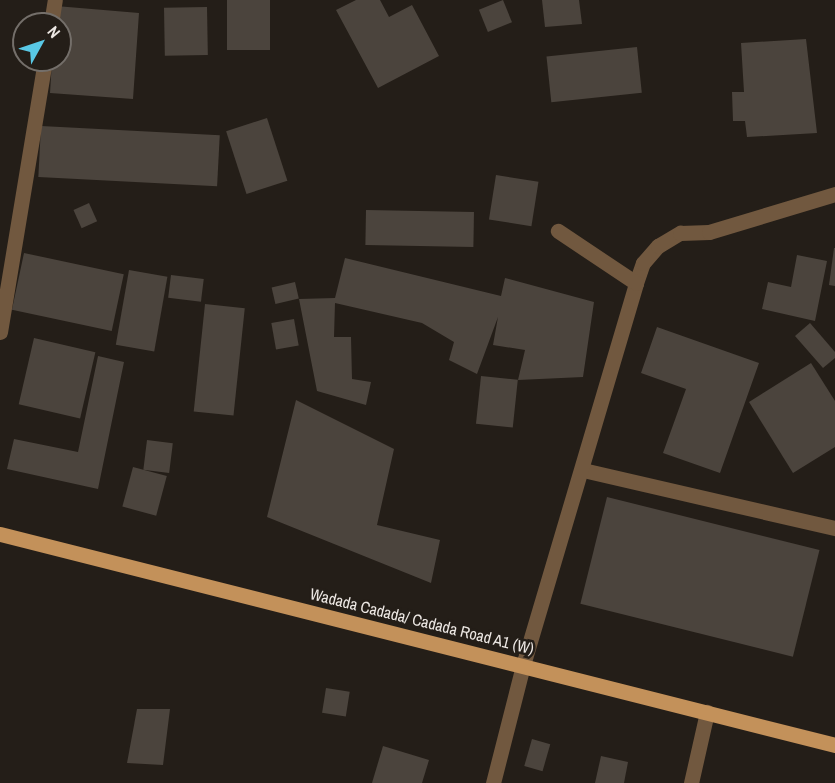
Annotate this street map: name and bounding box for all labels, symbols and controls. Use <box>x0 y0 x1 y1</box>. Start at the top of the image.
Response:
north arrow <box>12 12 72 72</box>
text: N <box>43 21 66 42</box>
street label: Wadada Cadada/ Cadada Road A1 (W) <box>308 584 536 658</box>

